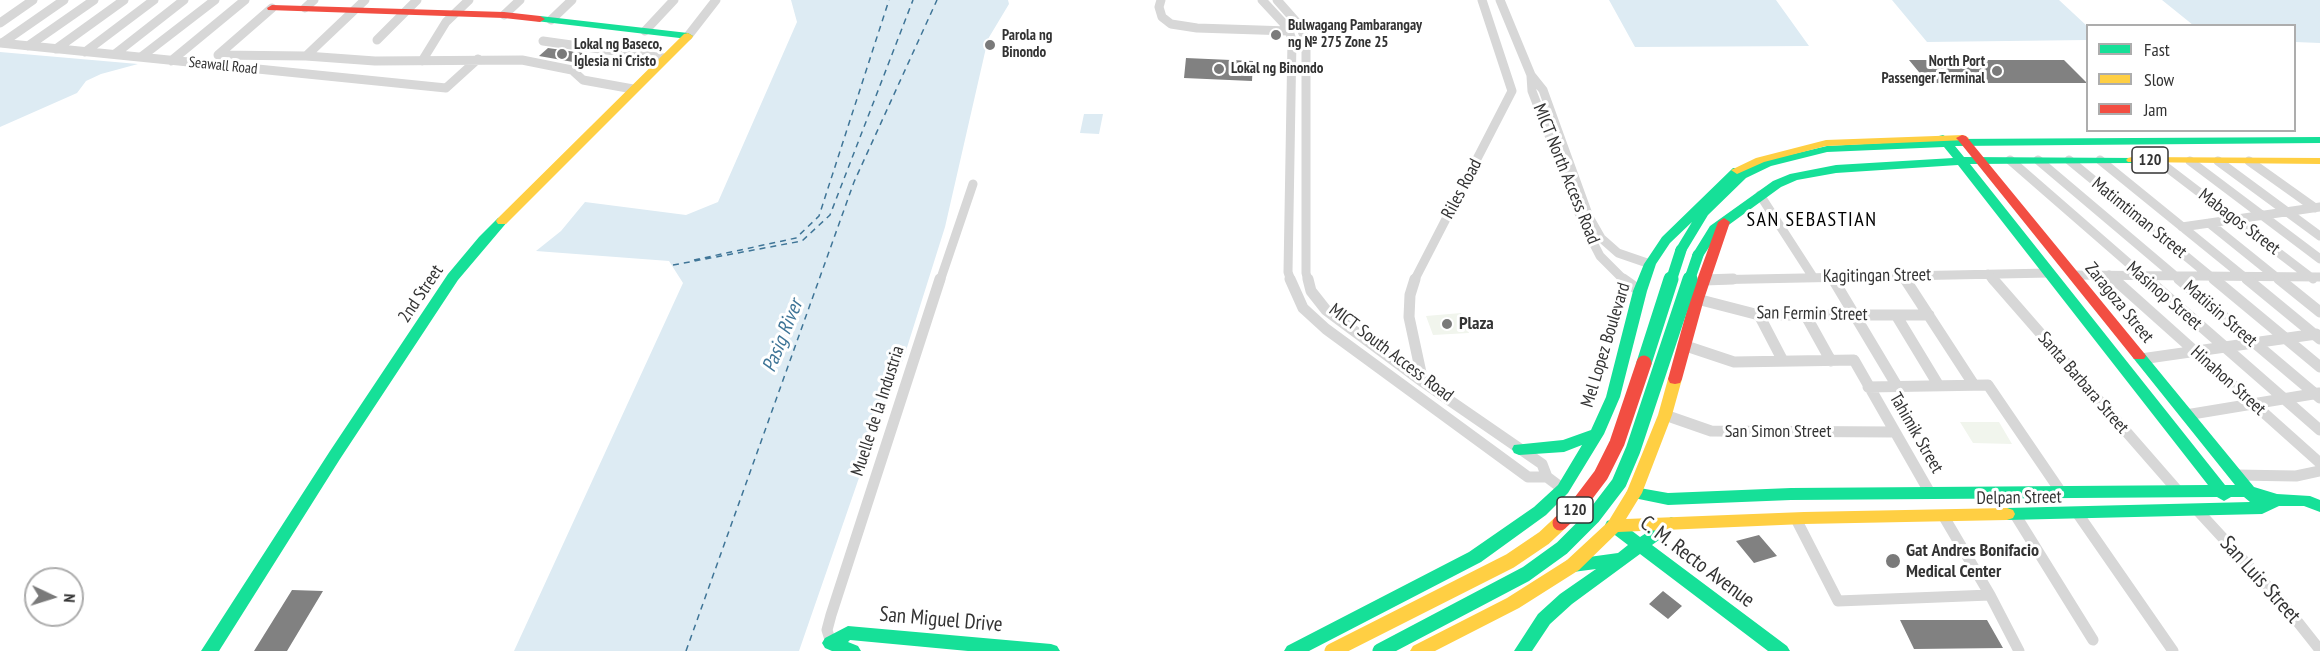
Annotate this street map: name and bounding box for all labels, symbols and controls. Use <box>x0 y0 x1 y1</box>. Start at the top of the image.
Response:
place label: Bulwagang Pambarangay ng № 275 Zone 25 <box>1288 17 1422 52</box>
legend <box>2086 24 2296 132</box>
place label: Parola ng Binondo <box>1002 27 1052 62</box>
marker: Bulwagang Pambarangay ng № 275 Zone 25 <box>1269 28 1283 42</box>
place label: Lokal ng Baseco, Iglesia ni Cristo <box>574 36 662 71</box>
marker: Parola ng Binondo <box>983 38 997 52</box>
text: Fast <box>2144 38 2170 61</box>
marker: Lokal ng Baseco, Iglesia ni Cristo <box>555 47 569 61</box>
street label: Seawall Road <box>188 53 258 79</box>
place label: North Port Passenger Terminal <box>1882 53 1985 88</box>
place label: Lokal ng Binondo <box>1231 60 1323 78</box>
marker: Lokal ng Binondo <box>1212 62 1226 76</box>
marker: North Port Passenger Terminal <box>1990 64 2004 78</box>
text: Slow <box>2144 68 2174 91</box>
text: Jam <box>2144 98 2167 121</box>
street label: MICT North Access Road <box>1528 101 1604 247</box>
road number: 120 <box>2132 147 2168 173</box>
street label: Riles Road <box>1437 155 1487 223</box>
street label: Matimtiman Street <box>2087 173 2191 263</box>
street label: Mabagos Street <box>2194 184 2284 260</box>
district label: SAN SEBASTIAN <box>1747 208 1877 232</box>
street label: Masinop Street <box>2122 257 2206 335</box>
street label: Zaragoza Street <box>2080 258 2158 348</box>
street label: 2nd Street <box>394 261 448 327</box>
street label: Kagitingan Street <box>1823 264 1931 288</box>
street label: Matiisin Street <box>2179 276 2261 352</box>
street label: Mel Lopez Boulevard <box>1577 280 1635 410</box>
water label: Pasig River <box>758 296 808 376</box>
street label: MICT South Access Road <box>1325 299 1457 407</box>
street label: San Fermin Street <box>1756 302 1868 326</box>
place label: Plaza <box>1459 313 1494 335</box>
marker: Plaza <box>1440 317 1454 331</box>
street label: Santa Barbara Street <box>2033 328 2133 438</box>
street label: Hinahon Street <box>2186 342 2270 420</box>
street label: Muelle de la Industria <box>847 343 909 479</box>
street label: Tahimik Street <box>1884 389 1948 477</box>
street label: San Simon Street <box>1725 421 1831 443</box>
street label: Delpan Street <box>1976 486 2062 510</box>
road number: 120 <box>1557 497 1593 523</box>
street label: C. M. Recto Avenue <box>1635 511 1759 613</box>
street label: San Luis Street <box>2214 531 2306 629</box>
place label: Gat Andres Bonifacio Medical Center <box>1906 540 2039 582</box>
marker: Gat Andres Bonifacio Medical Center <box>1884 552 1902 570</box>
north arrow <box>24 567 84 627</box>
text: N <box>60 593 80 603</box>
street label: San Miguel Drive <box>878 602 1004 638</box>

